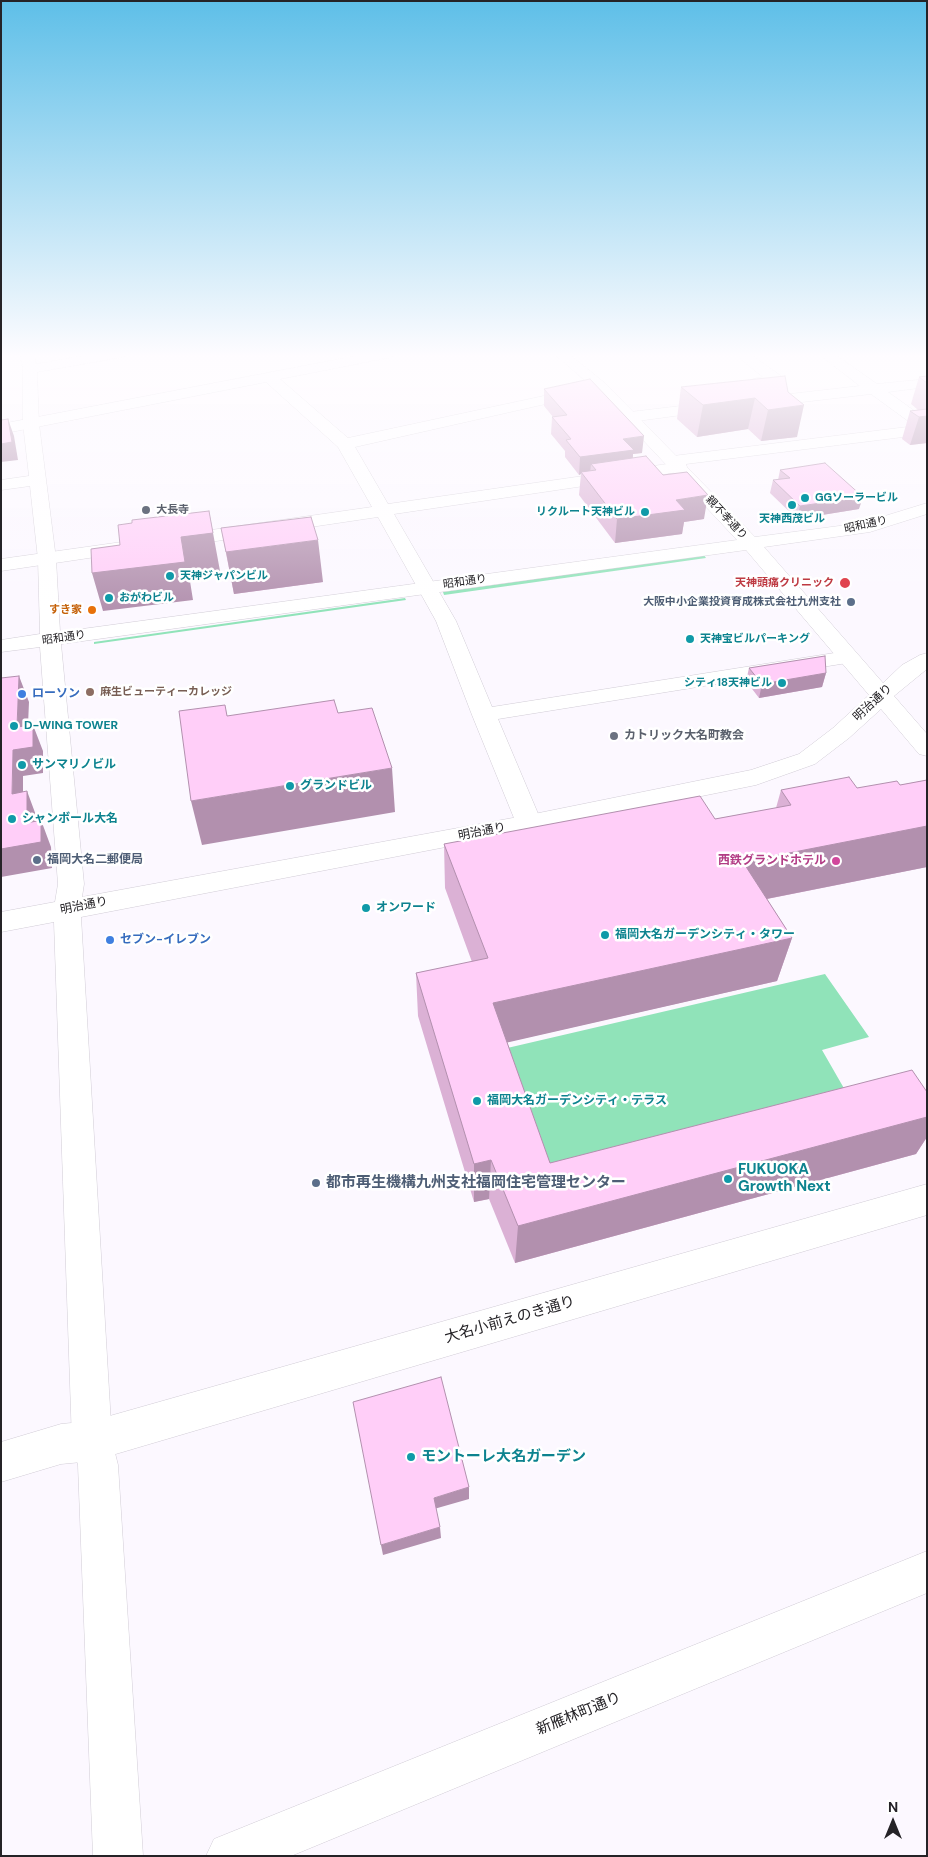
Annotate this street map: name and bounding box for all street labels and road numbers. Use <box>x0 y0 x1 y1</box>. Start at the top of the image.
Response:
street label: 親不孝通り <box>702 493 750 543</box>
street label: 昭和通り <box>843 514 889 536</box>
street label: 昭和通り <box>442 572 488 592</box>
street label: 昭和通り <box>41 628 87 648</box>
street label: 明治通り <box>851 681 895 725</box>
street label: 明治通り <box>457 820 507 844</box>
street label: 明治通り <box>59 894 109 918</box>
street label: 大名小前えのき通り <box>443 1293 577 1347</box>
street label: 新雁林町通り <box>534 1689 624 1739</box>

